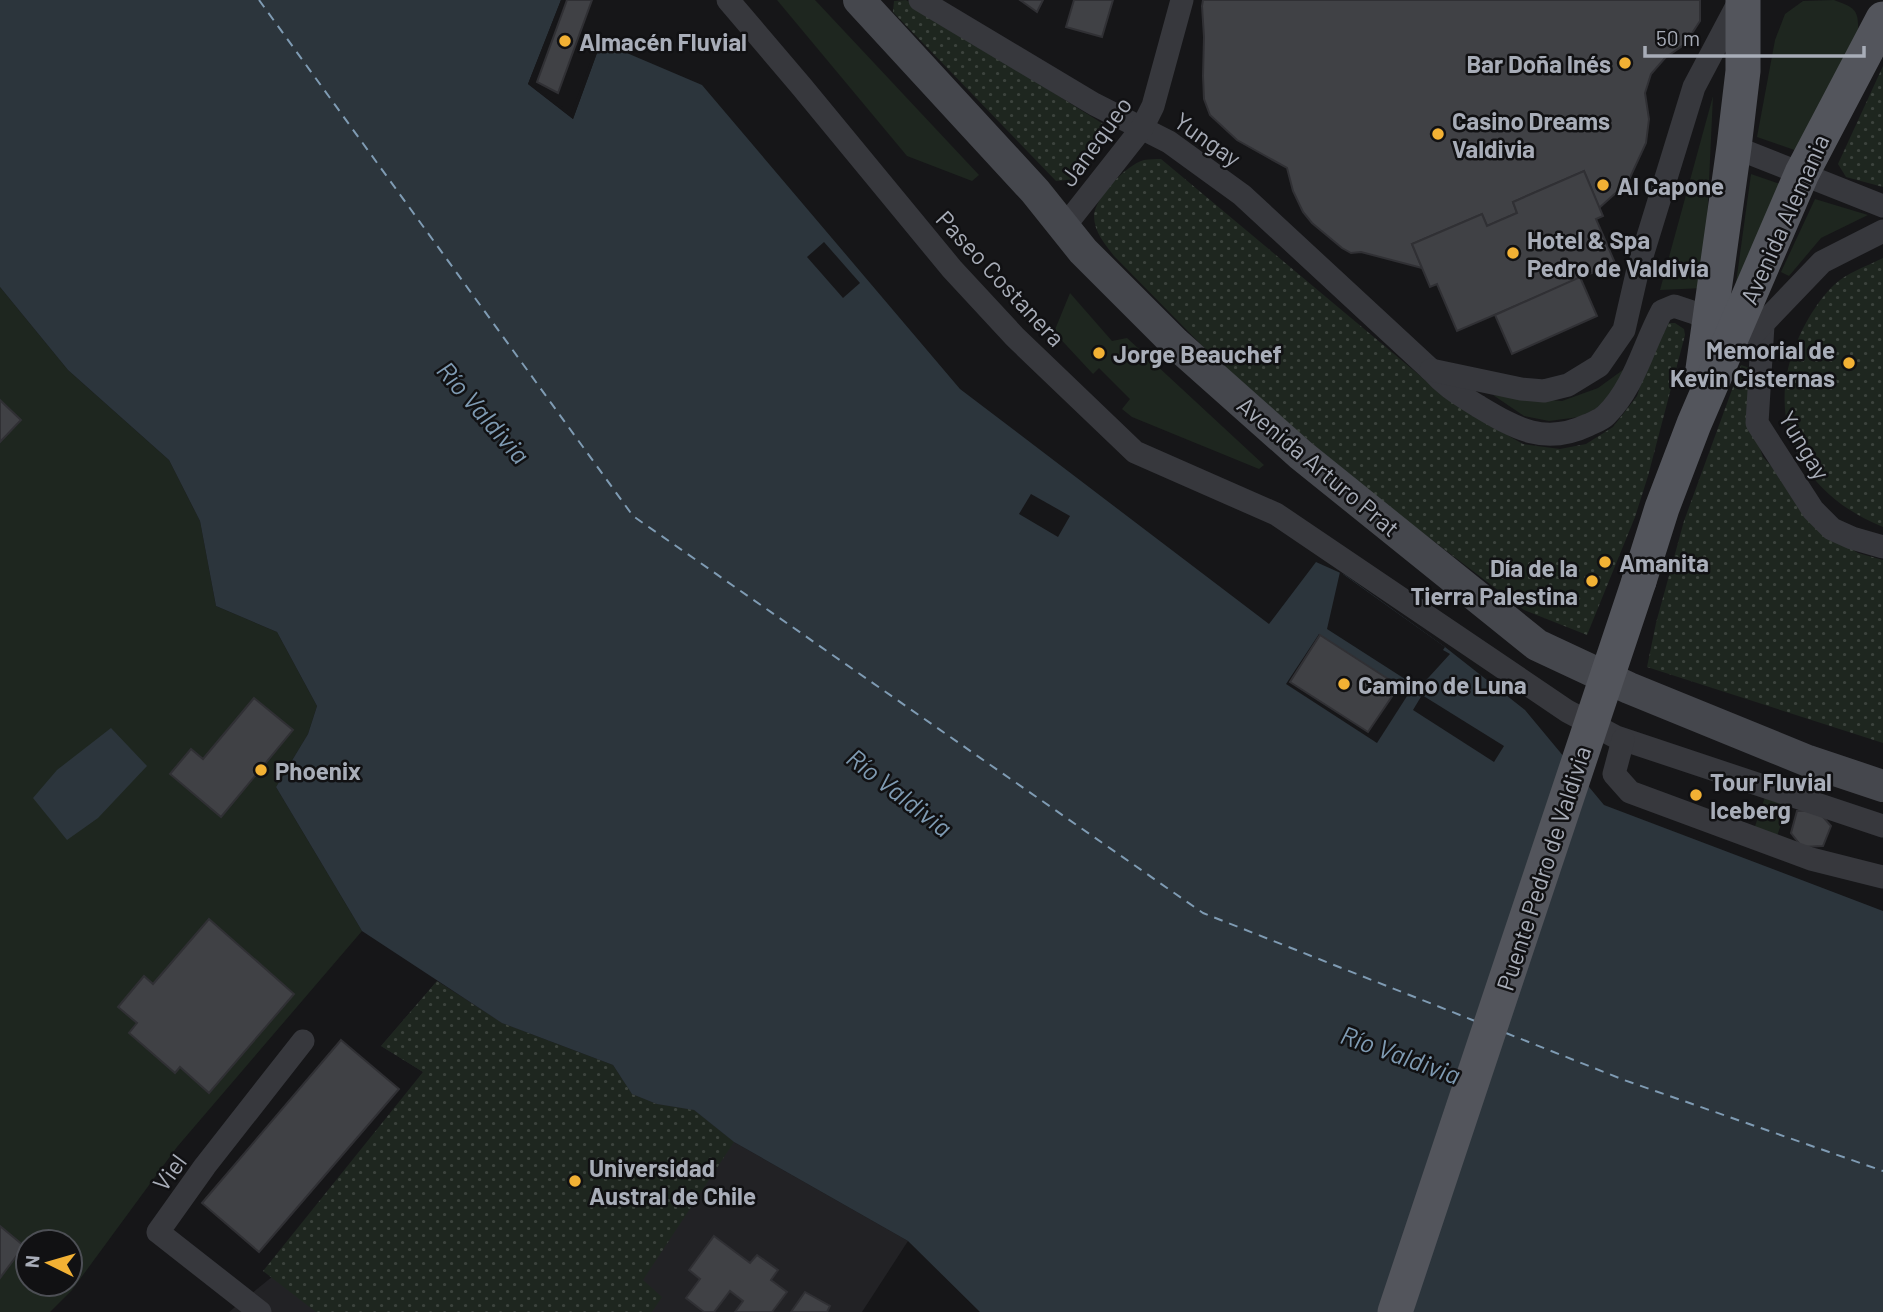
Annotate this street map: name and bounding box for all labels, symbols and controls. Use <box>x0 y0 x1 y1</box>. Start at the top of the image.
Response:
scale bar <box>1645 14 1864 58</box>
text: 50 m <box>1656 25 1700 50</box>
place label: Almacén Fluvial <box>579 27 747 56</box>
marker: Almacén Fluvial <box>557 33 573 49</box>
place label: Bar Doña Inés <box>1466 49 1611 78</box>
marker: Bar Doña Inés <box>1617 55 1633 71</box>
street label: Janequeo <box>1053 91 1137 191</box>
street label: Yungay <box>1169 106 1247 172</box>
place label: Casino Dreams Valdivia <box>1452 106 1610 163</box>
marker: Casino Dreams Valdivia <box>1430 126 1446 142</box>
street label: Avenida Alemania <box>1733 129 1835 309</box>
place label: Al Capone <box>1617 171 1724 200</box>
marker: Al Capone <box>1595 177 1611 193</box>
street label: Paseo Costanera <box>931 204 1071 352</box>
place label: Hotel & Spa Pedro de Valdivia <box>1527 225 1709 282</box>
marker: Hotel & Spa Pedro de Valdivia <box>1505 245 1521 261</box>
place label: Memorial de Kevin Cisternas <box>1670 335 1835 392</box>
place label: Jorge Beauchef <box>1113 339 1282 368</box>
marker: Jorge Beauchef <box>1091 345 1107 361</box>
water label: Río Valdivia <box>431 355 537 469</box>
marker: Memorial de Kevin Cisternas <box>1841 355 1857 371</box>
street label: Avenida Arturo Prat <box>1232 390 1406 542</box>
street label: Yungay <box>1773 405 1837 485</box>
place label: Amanita <box>1619 548 1709 577</box>
place label: Día de la Tierra Palestina <box>1410 553 1578 610</box>
marker: Amanita <box>1597 554 1613 570</box>
marker: Día de la Tierra Palestina <box>1584 573 1600 589</box>
place label: Camino de Luna <box>1358 670 1527 699</box>
marker: Camino de Luna <box>1336 676 1352 692</box>
water label: Río Valdivia <box>841 741 959 843</box>
street label: Puente Pedro de Valdivia <box>1490 742 1596 994</box>
place label: Phoenix <box>275 756 361 785</box>
marker: Phoenix <box>253 762 269 778</box>
place label: Tour Fluvial Iceberg <box>1710 767 1832 824</box>
marker: Tour Fluvial Iceberg <box>1688 787 1704 803</box>
water label: Río Valdivia <box>1337 1018 1465 1090</box>
street label: Viel <box>146 1148 192 1196</box>
place label: Universidad Austral de Chile <box>589 1153 756 1210</box>
marker: Universidad Austral de Chile <box>567 1173 583 1189</box>
north arrow <box>14 1228 84 1298</box>
text: N <box>20 1254 44 1269</box>

